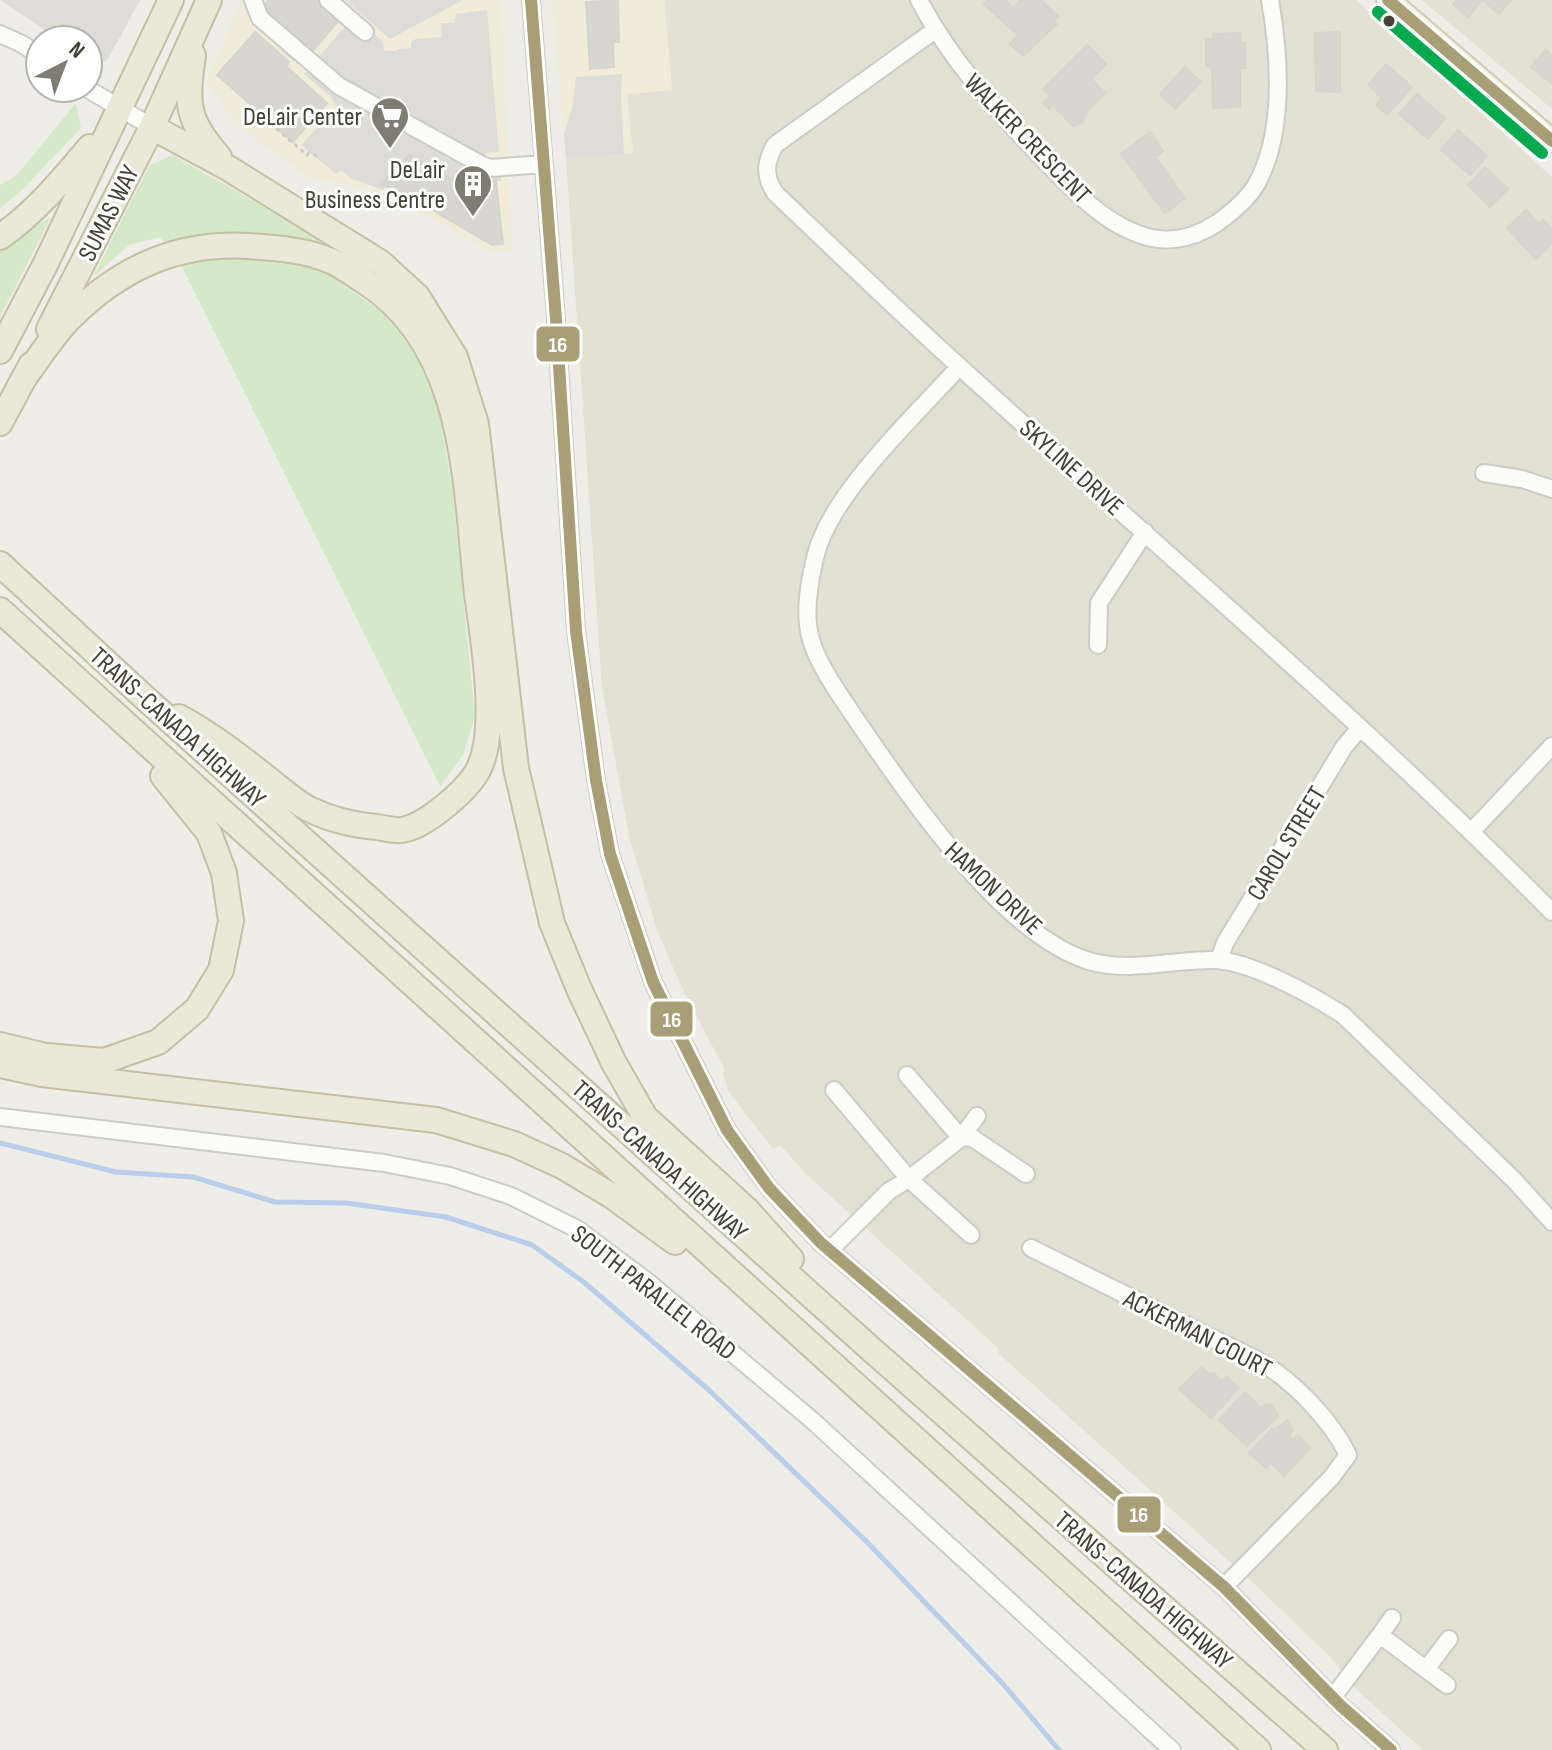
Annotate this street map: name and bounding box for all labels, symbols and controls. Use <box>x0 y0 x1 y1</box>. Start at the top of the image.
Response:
unlabelled marker <box>1381 13 1397 29</box>
north arrow <box>24 24 104 104</box>
text: N <box>63 36 90 64</box>
street label: WALKER CRESCENT <box>957 67 1097 211</box>
supermarket icon: DeLair Center <box>369 95 411 150</box>
place label: DeLair Center <box>243 102 363 133</box>
place label: DeLair Business Centre <box>305 155 446 216</box>
street label: SUMAS WAY <box>72 161 147 267</box>
building icon: DeLair Business Centre <box>452 163 494 218</box>
line badge: 16 <box>535 325 581 363</box>
text: 16 <box>549 332 568 359</box>
street label: SKYLINE DRIVE <box>1013 413 1129 523</box>
street label: TRANS-CANADA HIGHWAY <box>83 641 271 815</box>
street label: CAROL STREET <box>1241 781 1333 906</box>
street label: HAMON DRIVE <box>938 836 1048 942</box>
line badge: 16 <box>649 1000 694 1038</box>
text: 16 <box>663 1007 682 1034</box>
street label: TRANS-CANADA HIGHWAY <box>565 1074 753 1248</box>
street label: SOUTH PARALLEL ROAD <box>564 1219 742 1367</box>
street label: ACKERMAN COURT <box>1117 1283 1277 1385</box>
line badge: 16 <box>1116 1495 1162 1534</box>
text: 16 <box>1130 1502 1149 1529</box>
street label: TRANS-CANADA HIGHWAY <box>1048 1505 1238 1677</box>

